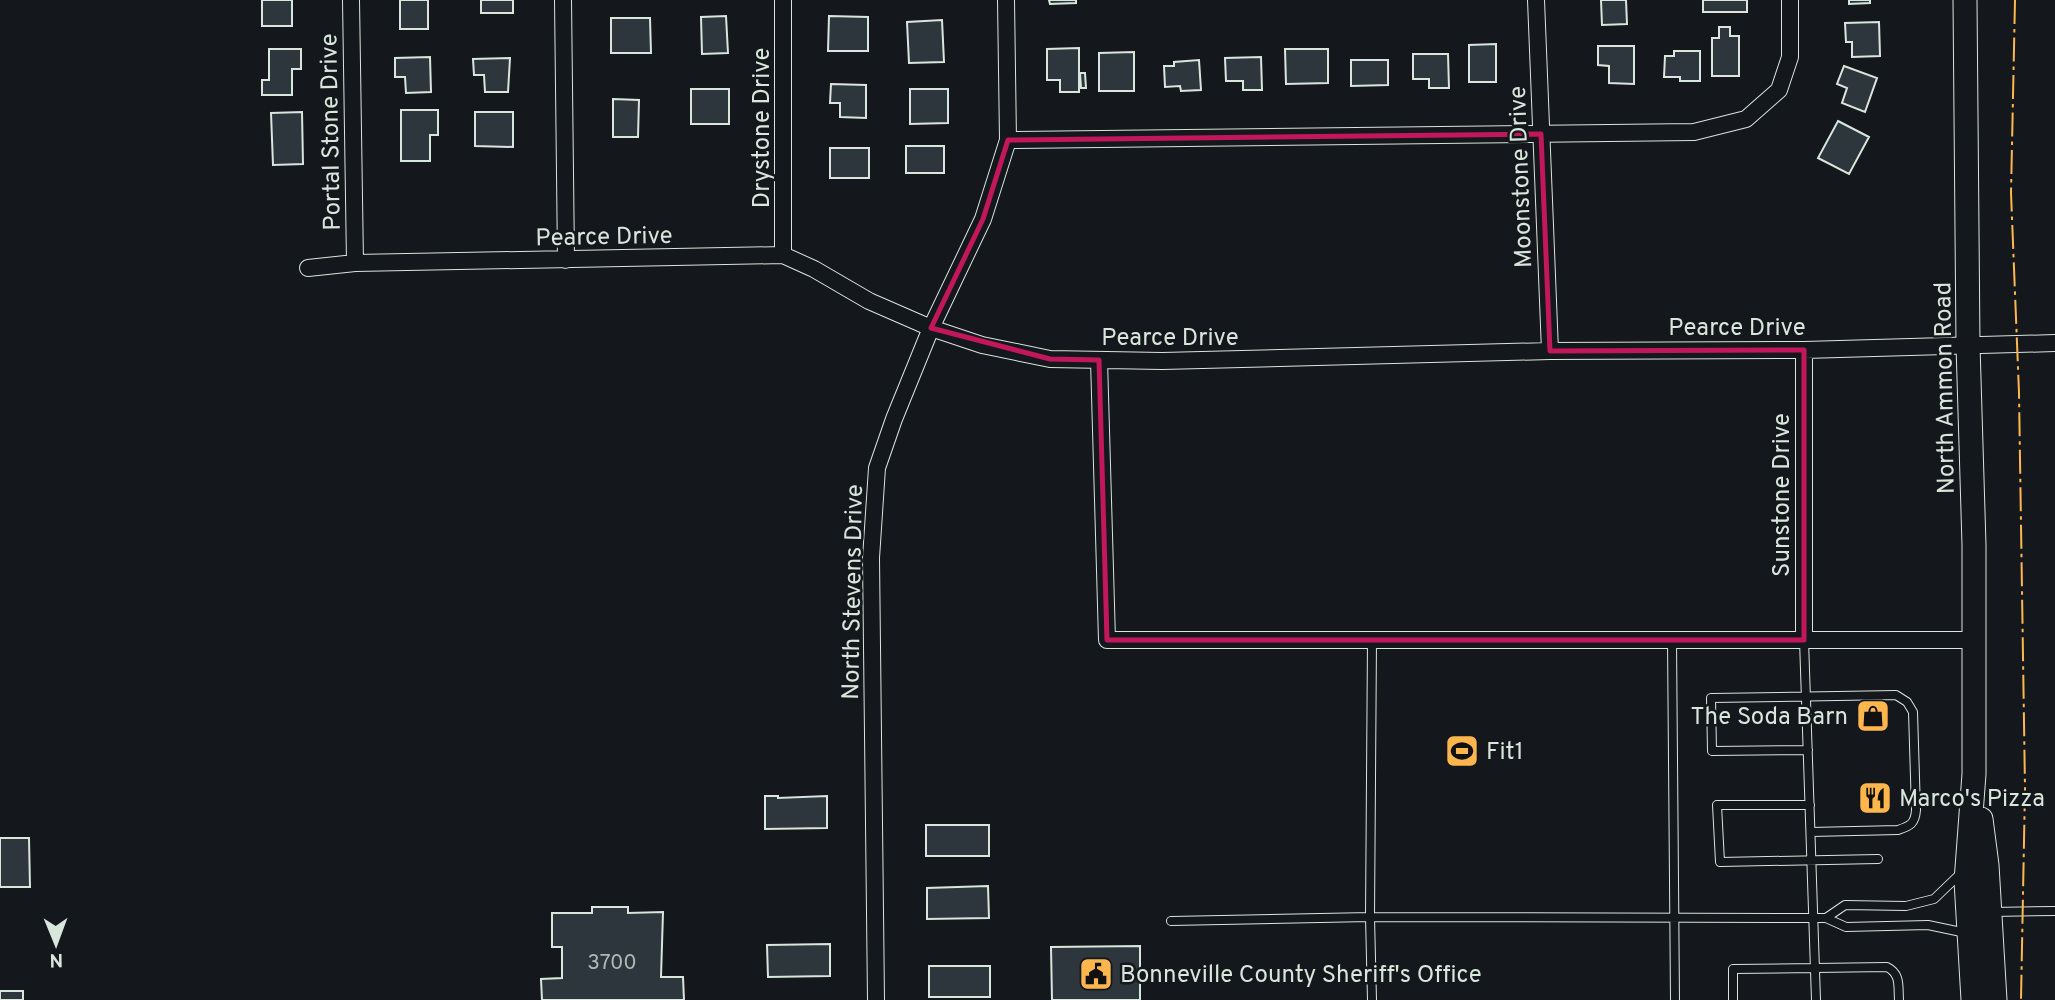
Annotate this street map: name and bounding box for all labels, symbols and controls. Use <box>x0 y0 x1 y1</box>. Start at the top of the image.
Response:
street label: Portal Stone Drive <box>315 33 349 231</box>
street label: Drystone Drive <box>748 48 778 208</box>
street label: Moonstone Drive <box>1504 85 1540 269</box>
street label: Pearce Drive <box>535 222 673 254</box>
street label: North Ammon Road <box>1929 282 1963 494</box>
street label: Pearce Drive <box>1668 314 1806 344</box>
street label: Pearce Drive <box>1101 324 1239 354</box>
street label: Sunstone Drive <box>1768 413 1798 577</box>
street label: North Stevens Drive <box>837 484 871 700</box>
shop icon: The Soda Barn <box>1854 697 1892 735</box>
place label: The Soda Barn <box>1690 703 1848 733</box>
sports icon: Fit1 <box>1443 732 1481 770</box>
place label: Fit1 <box>1486 738 1524 768</box>
restaurant icon: Marco's Pizza <box>1856 779 1894 817</box>
place label: Marco's Pizza <box>1899 785 2045 815</box>
north arrow <box>21 909 91 979</box>
text: N <box>49 947 63 971</box>
house number: 3700 <box>587 950 637 977</box>
public building icon: Bonneville County Sheriff's Office <box>1077 955 1115 993</box>
place label: Bonneville County Sheriff's Office <box>1120 961 1482 991</box>

